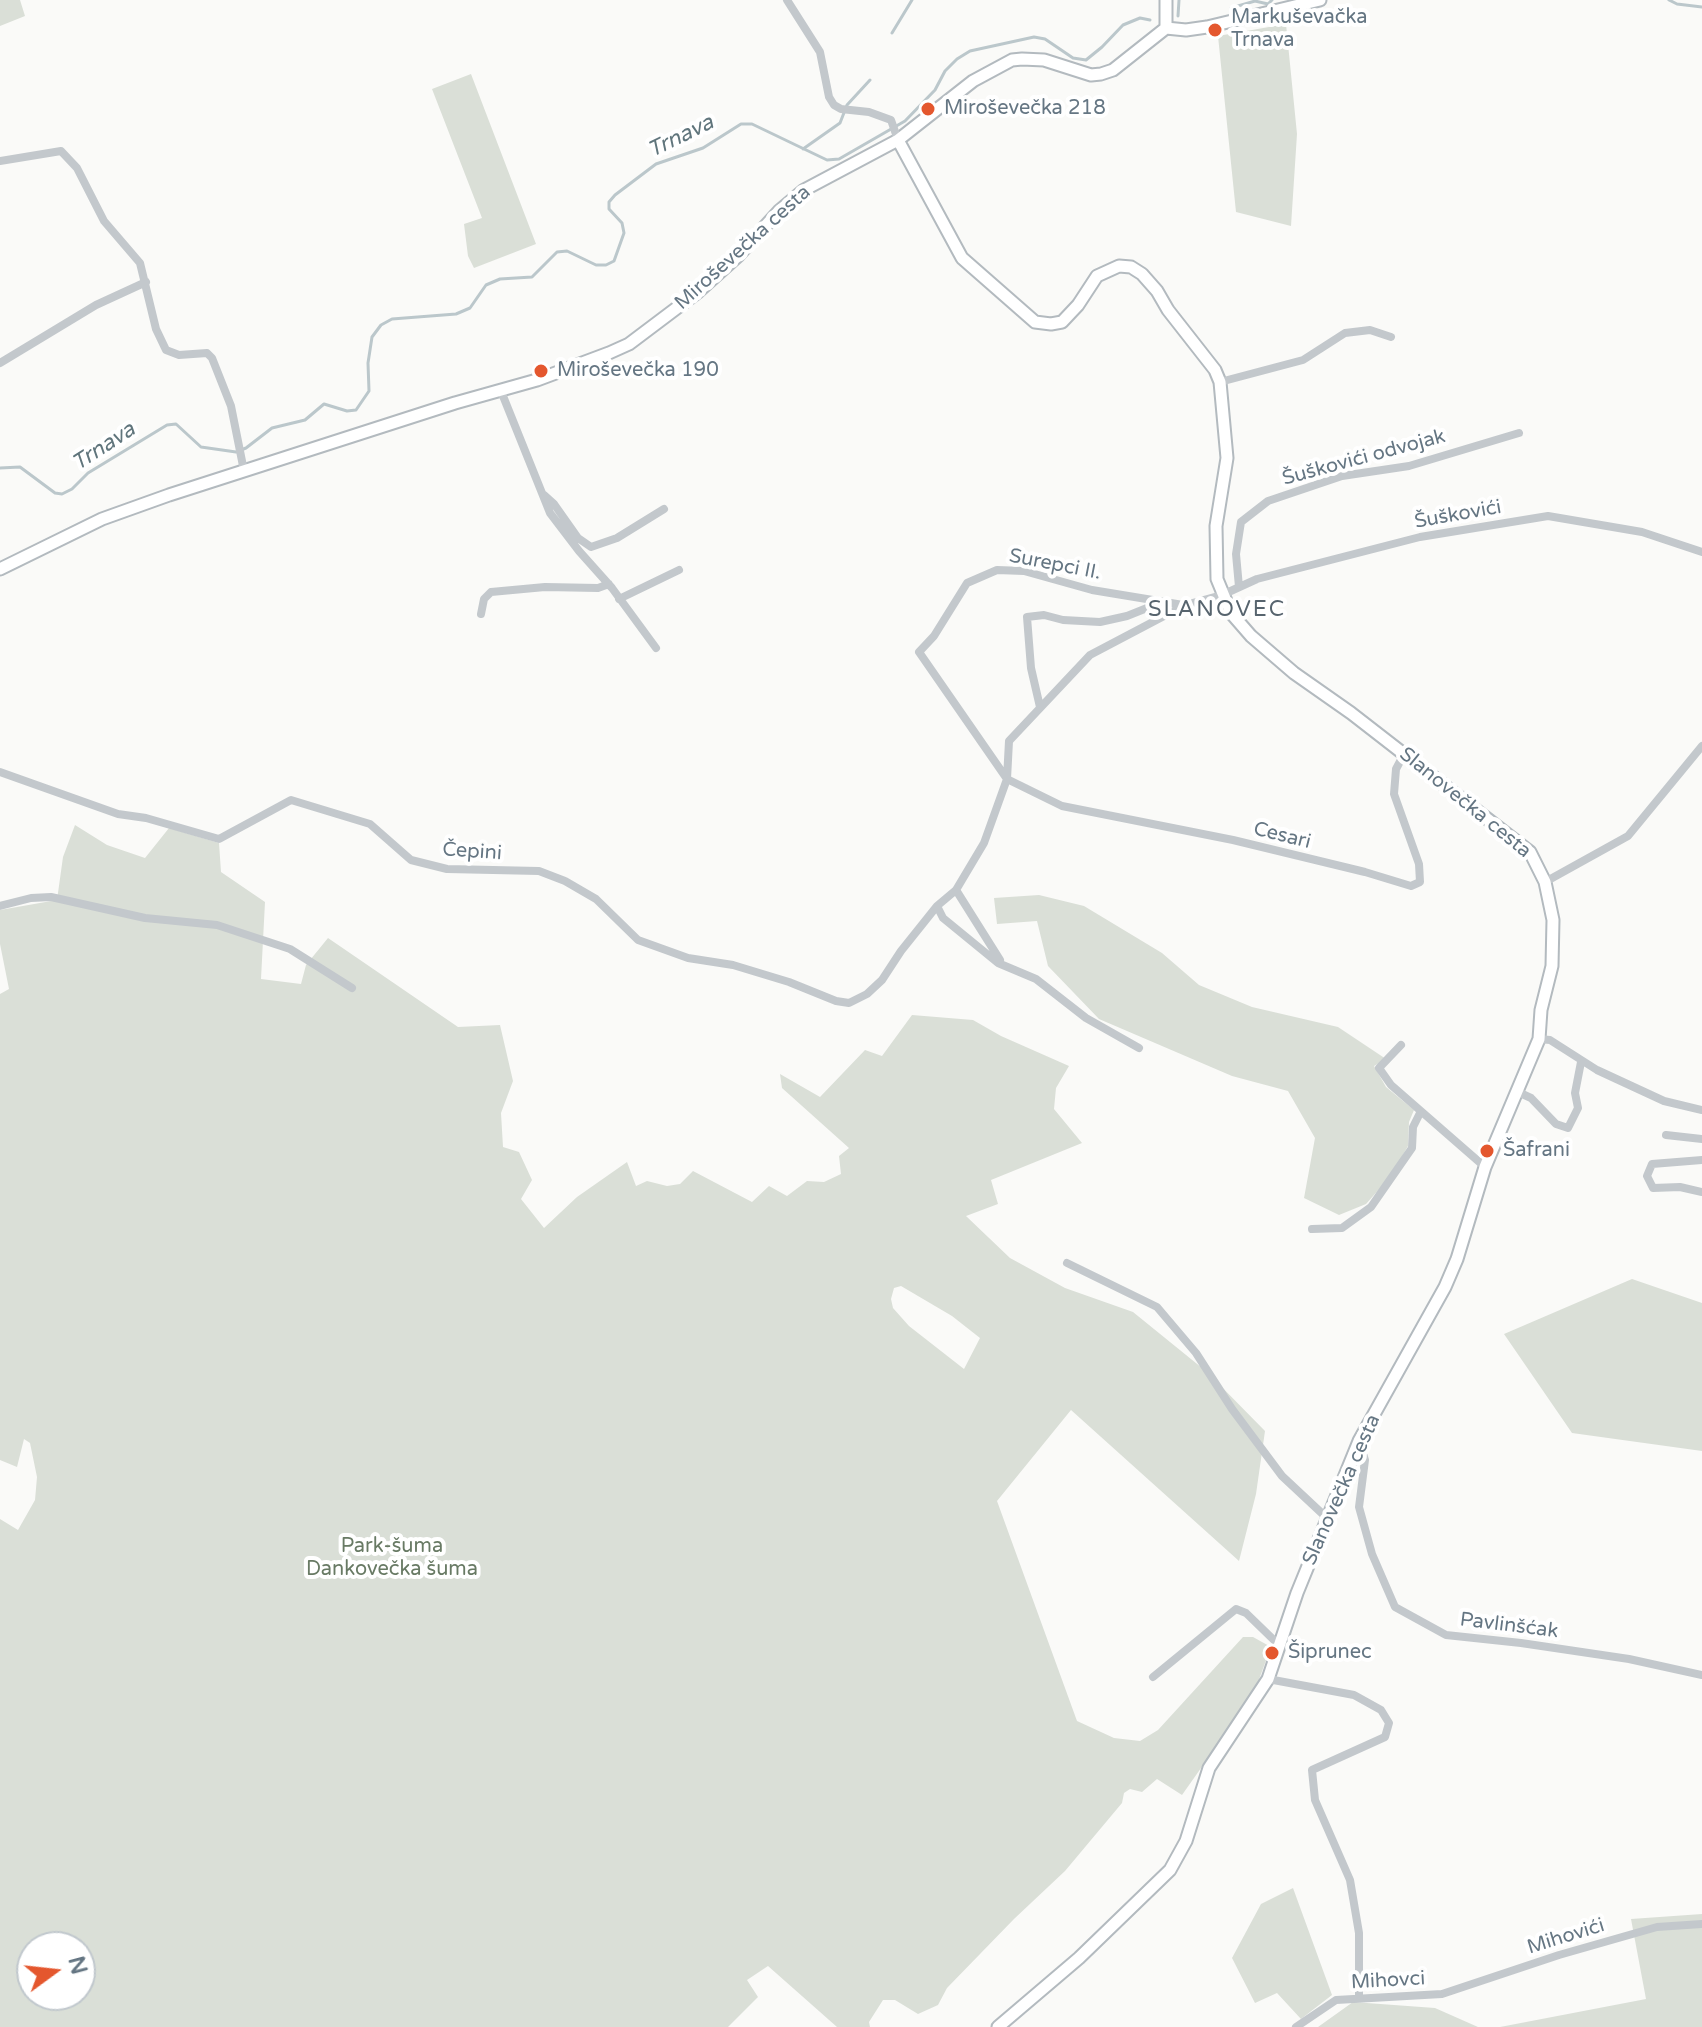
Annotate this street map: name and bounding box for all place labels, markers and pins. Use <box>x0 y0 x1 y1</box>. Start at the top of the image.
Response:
place label: Markuševačka Trnava <box>1231 6 1367 53</box>
marker: Markuševačka Trnava <box>1206 21 1224 39</box>
place label: Miroševečka 218 <box>944 97 1106 121</box>
marker: Miroševečka 218 <box>919 100 937 118</box>
place label: Miroševečka 190 <box>557 359 719 383</box>
marker: Miroševečka 190 <box>532 362 550 380</box>
place label: Šafrani <box>1503 1139 1570 1163</box>
marker: Šafrani <box>1478 1142 1496 1160</box>
place label: Šiprunec <box>1288 1641 1372 1665</box>
marker: Šiprunec <box>1263 1644 1281 1662</box>

